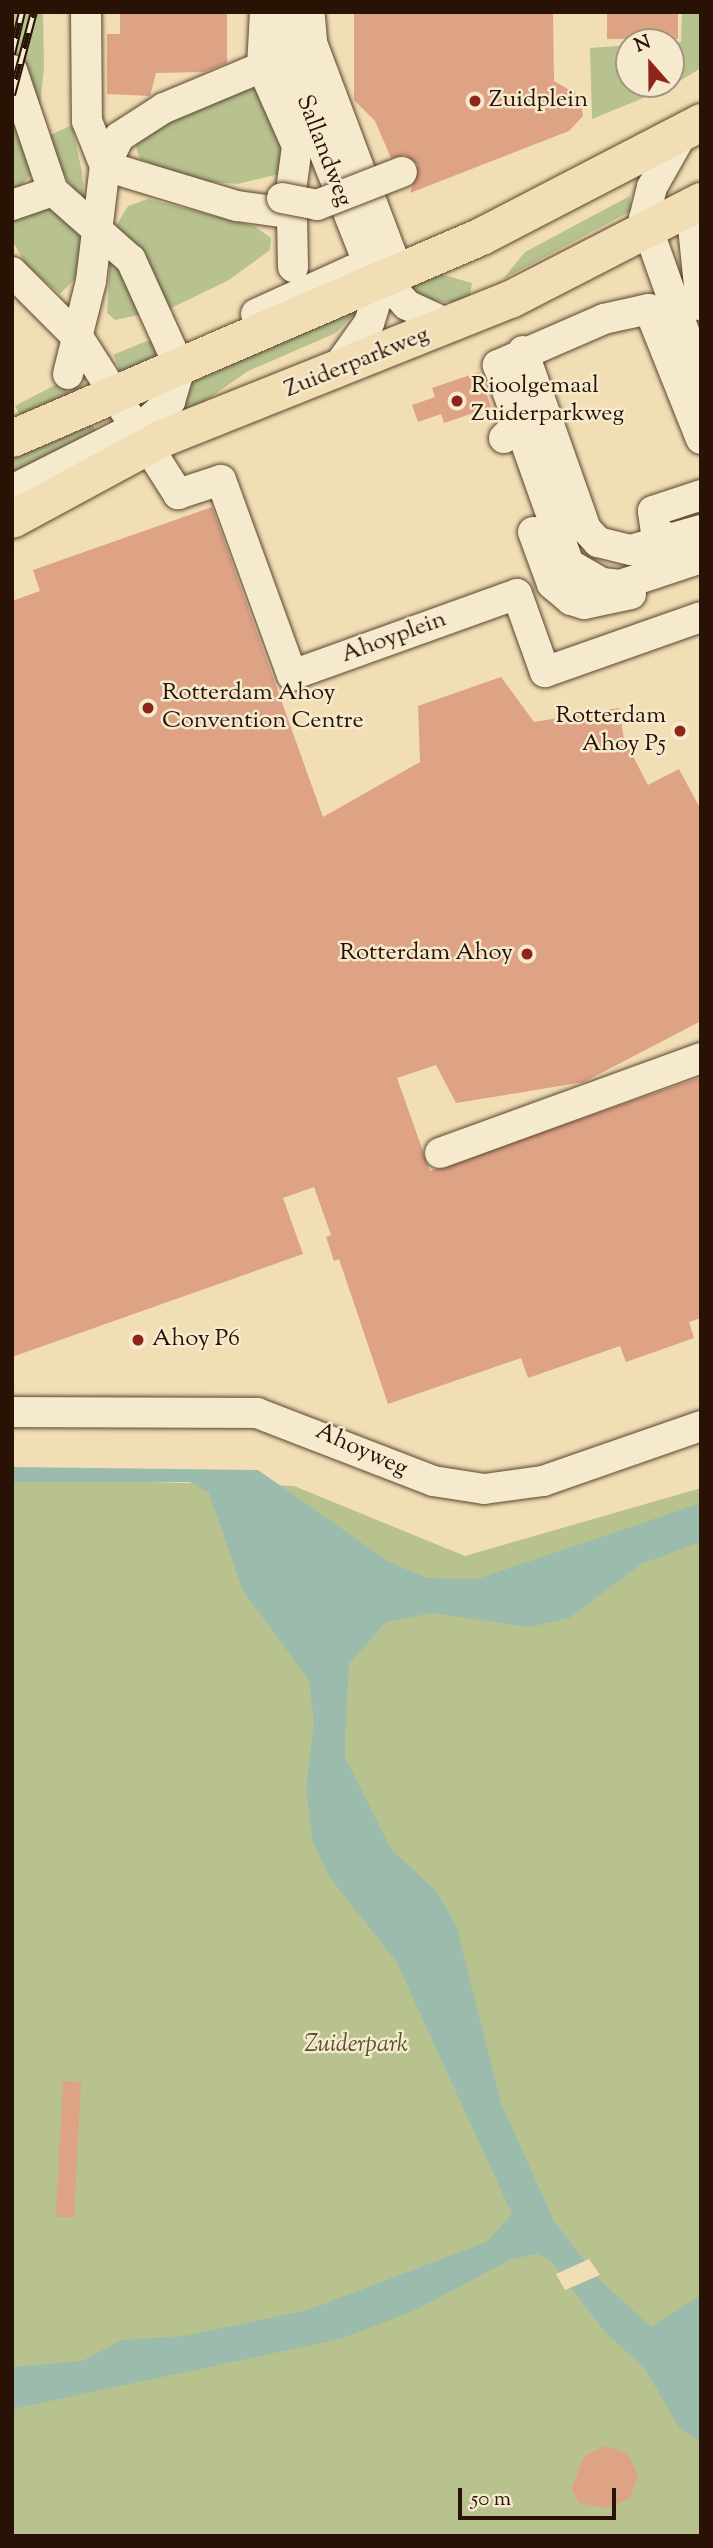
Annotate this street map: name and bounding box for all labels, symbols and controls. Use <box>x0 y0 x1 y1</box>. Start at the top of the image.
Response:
north arrow <box>615 28 685 98</box>
text: N <box>631 29 655 60</box>
place label: Zuidplein <box>489 87 588 115</box>
street label: Sallandweg <box>289 91 357 211</box>
marker: Zuidplein <box>467 93 483 109</box>
street label: Zuiderparkweg <box>281 321 433 405</box>
place label: Rioolgemaal Zuiderparkweg <box>471 373 624 429</box>
marker: Rioolgemaal Zuiderparkweg <box>449 393 465 409</box>
street label: Ahoyplein <box>338 606 450 670</box>
place label: Rotterdam Ahoy Convention Centre <box>162 680 364 736</box>
marker: Rotterdam Ahoy Convention Centre <box>140 700 156 716</box>
place label: Rotterdam Ahoy P5 <box>555 703 666 759</box>
marker: Rotterdam Ahoy P5 <box>672 723 688 739</box>
place label: Rotterdam Ahoy <box>340 940 513 968</box>
marker: Rotterdam Ahoy <box>519 946 535 962</box>
place label: Ahoy P6 <box>152 1326 240 1354</box>
marker: Ahoy P6 <box>130 1332 146 1348</box>
street label: Ahoyweg <box>310 1418 412 1484</box>
park label: Zuiderpark <box>304 2032 408 2060</box>
scale bar <box>461 2474 618 2518</box>
text: 50 m <box>471 2485 511 2515</box>

